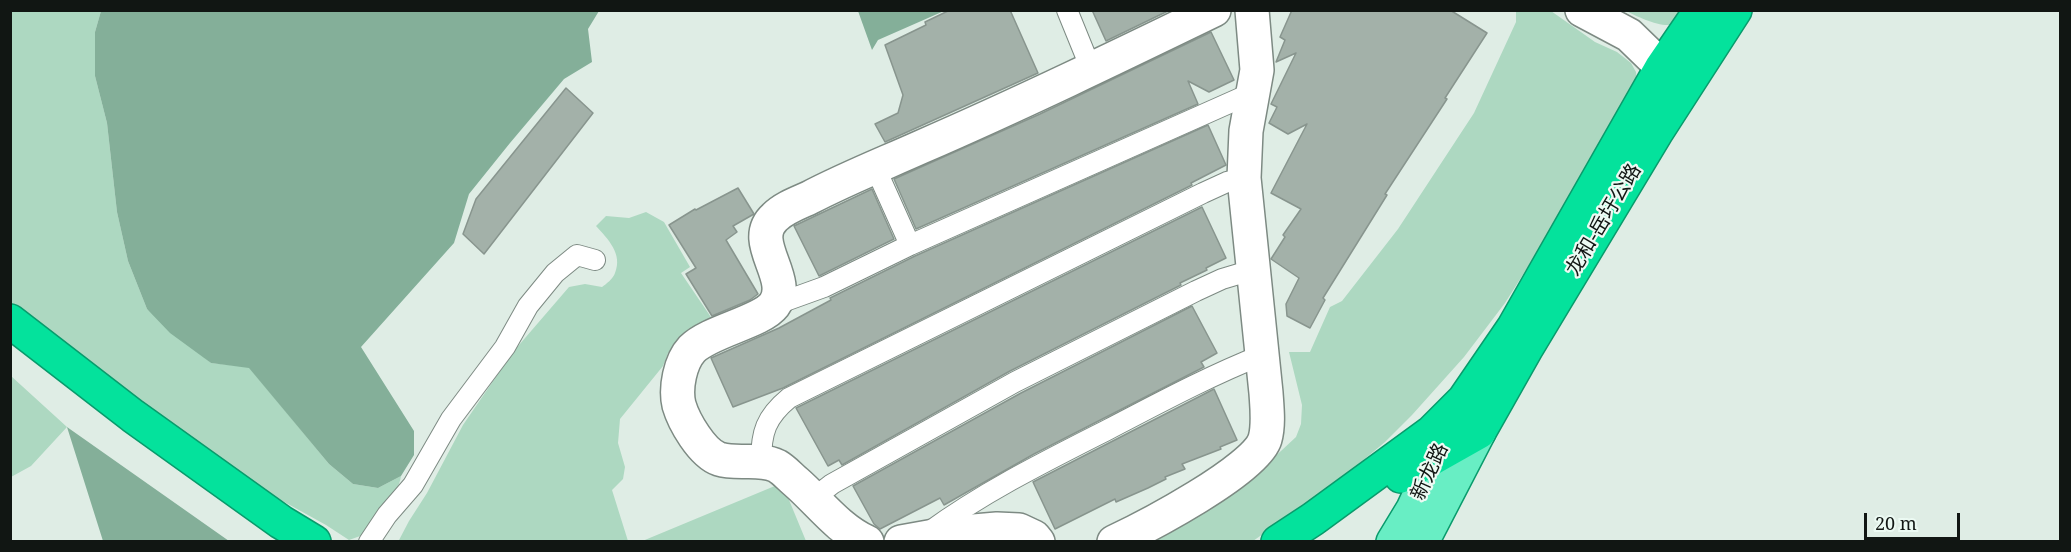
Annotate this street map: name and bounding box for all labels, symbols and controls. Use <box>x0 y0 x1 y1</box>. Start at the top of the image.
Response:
street label: 龙和-岳圩公路 <box>1561 160 1647 280</box>
street label: 新龙路 <box>1406 440 1454 504</box>
scale bar <box>1867 501 1963 539</box>
text: 20 m <box>1875 511 1917 535</box>

